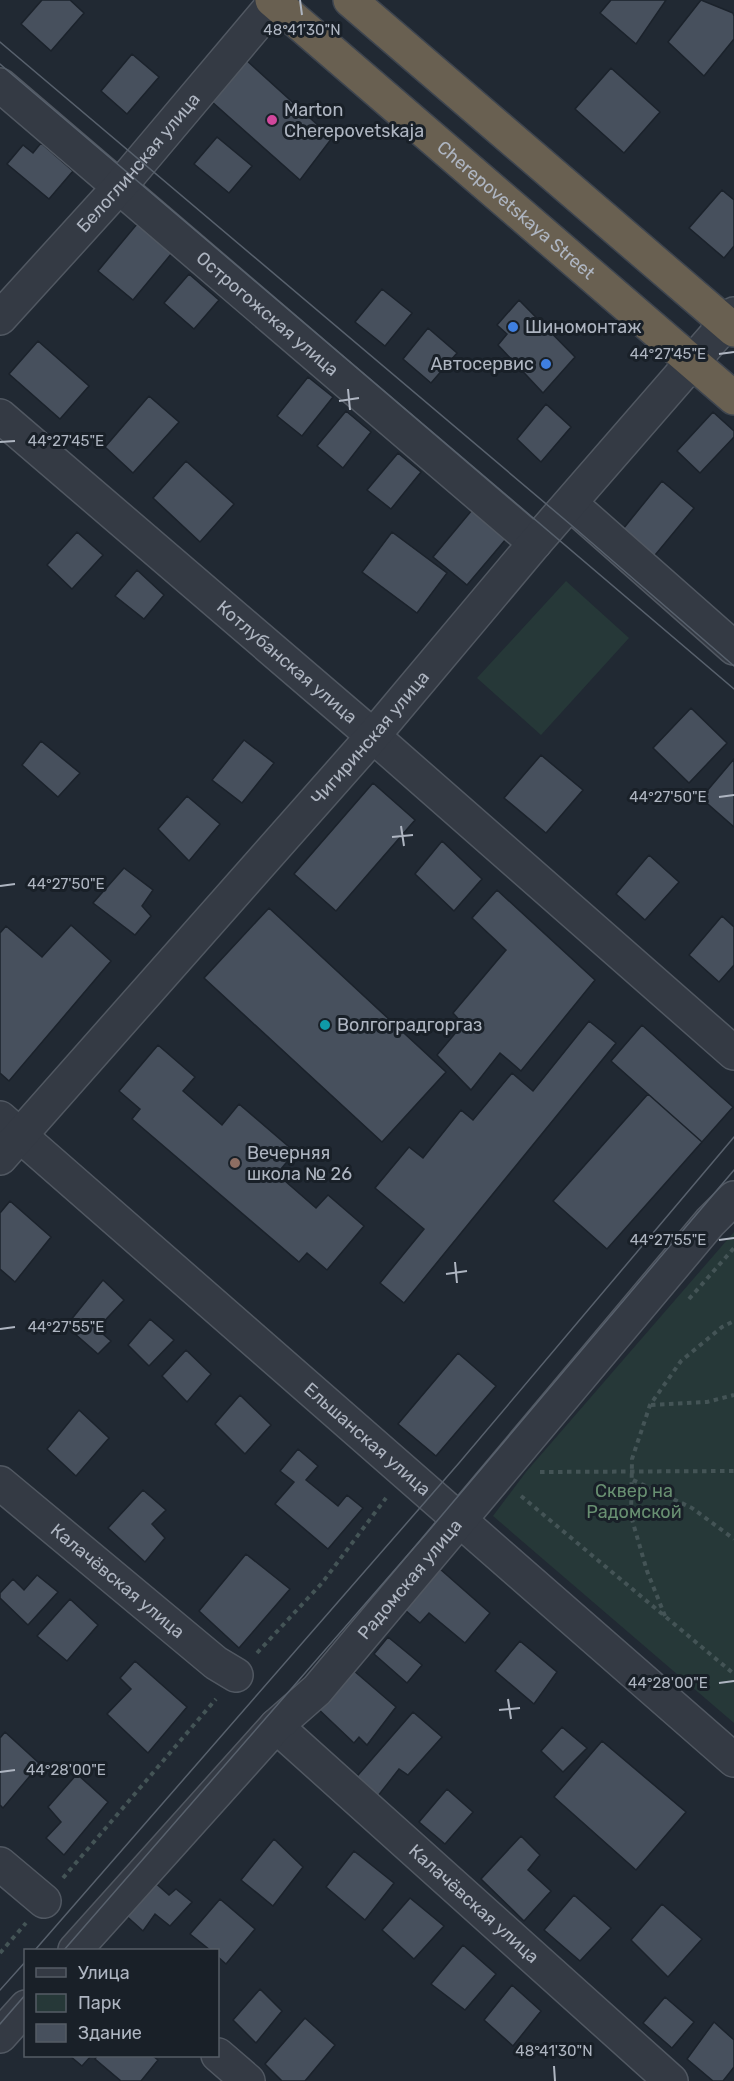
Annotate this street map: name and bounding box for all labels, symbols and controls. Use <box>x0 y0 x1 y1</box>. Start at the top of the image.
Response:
text: 48°41'30"N <box>263 21 341 39</box>
street label: Белоглинская улица <box>72 88 205 237</box>
place label: Marton Cherepovetskaja <box>284 99 424 142</box>
marker: Marton Cherepovetskaja <box>265 113 279 127</box>
street label: Cherepovetskaya Street <box>433 136 599 284</box>
street label: Острогожская улица <box>192 247 343 381</box>
place label: Шиномонтаж <box>525 316 642 338</box>
marker: Шиномонтаж <box>506 320 520 334</box>
text: 44°27'45"E <box>630 345 706 363</box>
place label: Автосервис <box>431 353 534 375</box>
marker: Автосервис <box>539 357 553 371</box>
text: 44°27'45"E <box>28 432 104 450</box>
street label: Котлубанская улица <box>212 596 362 728</box>
street label: Чигиринская улица <box>306 666 434 809</box>
text: 44°27'50"E <box>629 788 707 806</box>
text: 44°27'50"E <box>27 875 105 893</box>
place label: Волгоградгоргаз <box>337 1014 482 1036</box>
marker: Волгоградгоргаз <box>318 1018 332 1032</box>
place label: Вечерняя школа № 26 <box>247 1142 352 1185</box>
marker: Вечерняя школа № 26 <box>228 1156 242 1170</box>
text: 44°27'55"E <box>630 1231 706 1249</box>
text: 44°27'55"E <box>28 1318 104 1336</box>
street label: Ельшанская улица <box>299 1378 435 1501</box>
park label: Сквер на Радомской <box>586 1480 682 1523</box>
street label: Радомская улица <box>353 1515 467 1644</box>
street label: Калачёвская улица <box>46 1519 189 1643</box>
text: 44°28'00"E <box>628 1674 708 1692</box>
text: 44°28'00"E <box>26 1761 106 1779</box>
street label: Калачёвская улица <box>404 1840 543 1968</box>
legend <box>24 1949 219 2057</box>
text: Улица <box>78 1962 130 1984</box>
text: Парк <box>78 1992 122 2014</box>
text: Здание <box>78 2022 142 2044</box>
text: 48°41'30"N <box>515 2042 593 2060</box>

